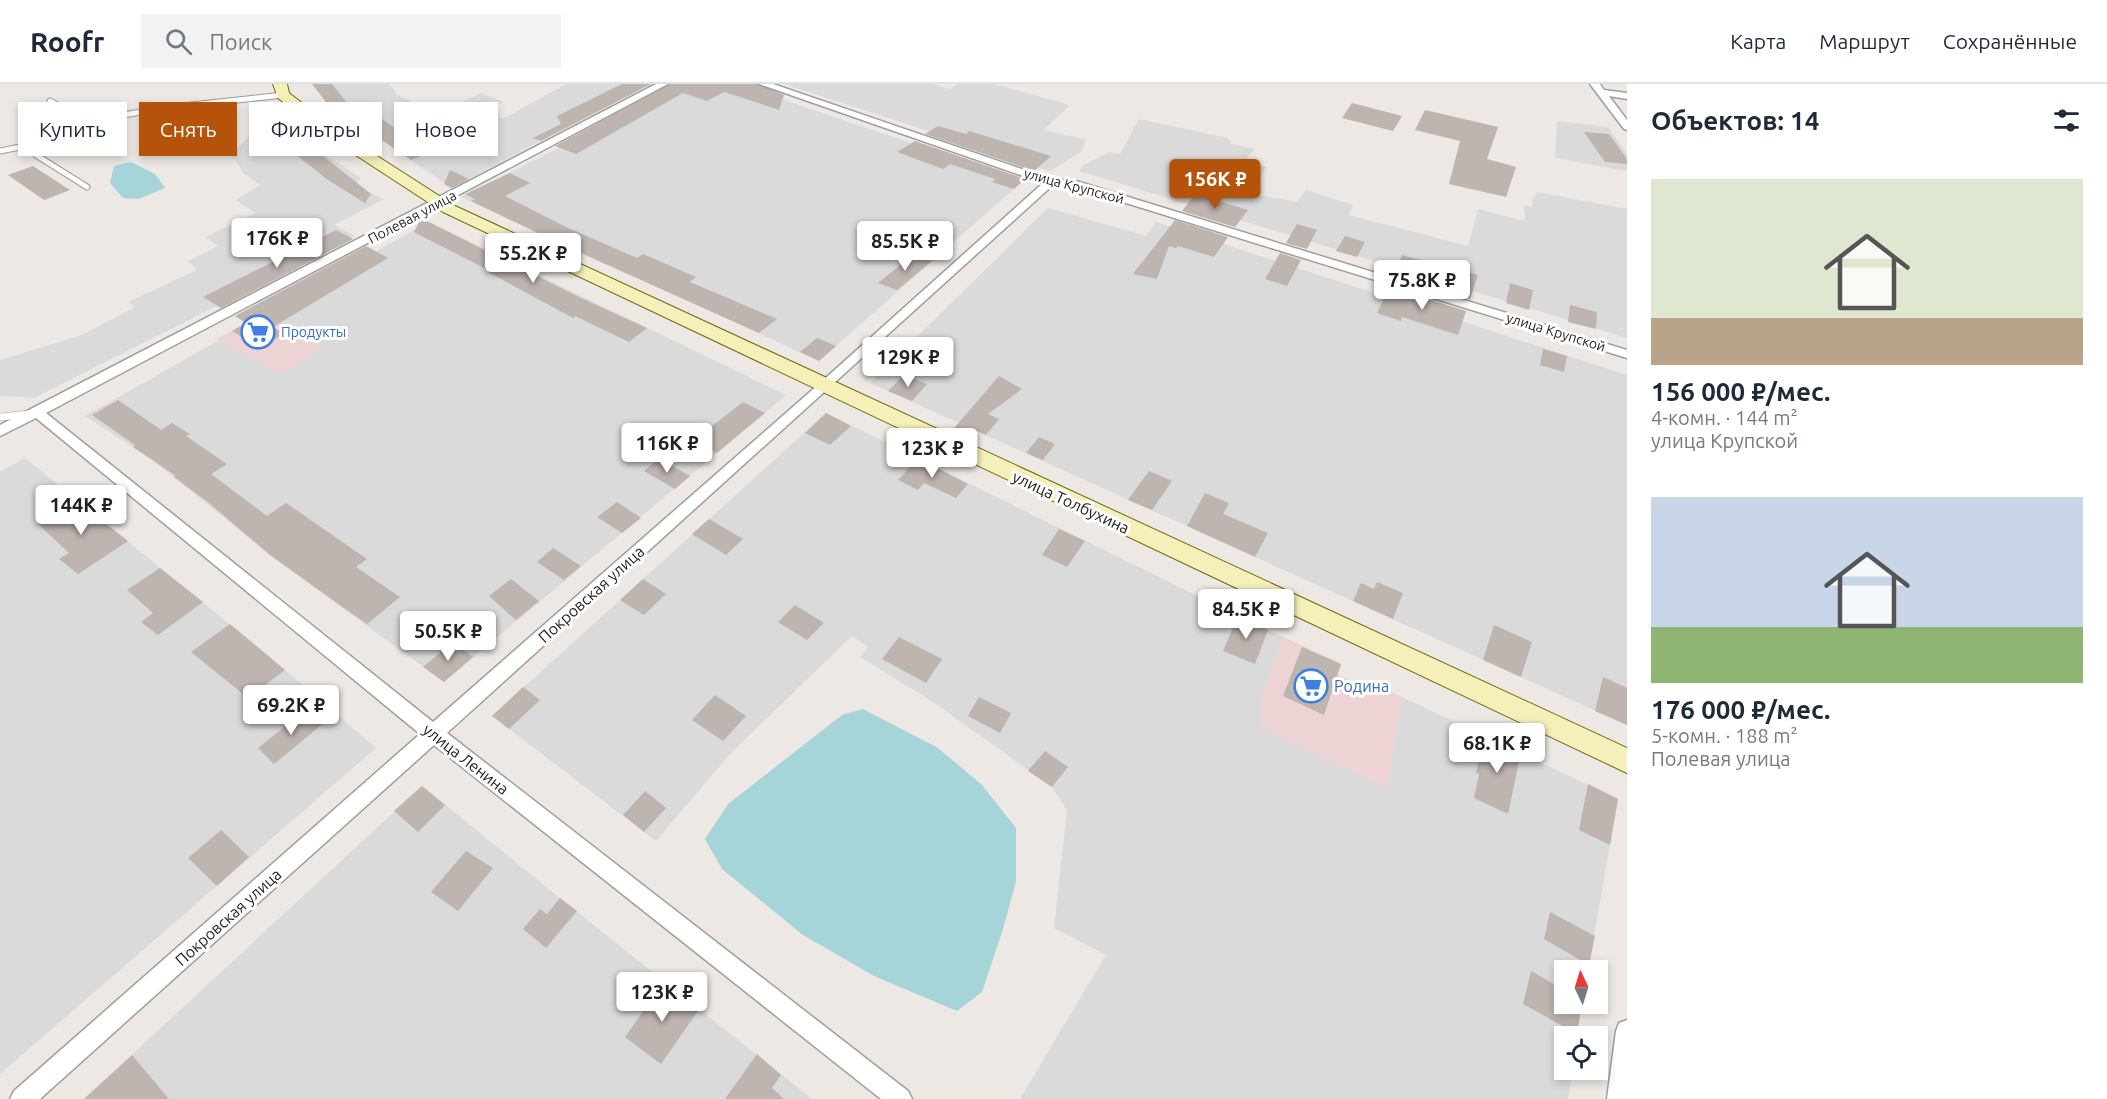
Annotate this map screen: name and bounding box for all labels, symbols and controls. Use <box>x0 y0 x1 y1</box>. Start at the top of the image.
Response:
search box <box>141 14 561 68</box>
icon: search <box>162 25 195 58</box>
text: Roofr <box>30 26 105 57</box>
text: Поиск <box>210 29 272 54</box>
text: Карта <box>1730 29 1786 53</box>
text: Маршрут <box>1819 29 1910 53</box>
text: Сохранённые <box>1943 29 2077 53</box>
chip: Купить <box>18 102 127 156</box>
chip: Снять <box>139 102 237 156</box>
chip: Фильтры <box>249 102 382 156</box>
chip: Новое <box>394 102 498 156</box>
icon: filters <box>2050 104 2083 137</box>
text: Объектов: 14 <box>1651 106 1819 135</box>
pin: 156K ₽ <box>1166 159 1264 210</box>
street label: улица Крупской <box>1022 165 1126 207</box>
text: 156K ₽ <box>1183 167 1247 190</box>
street label: Полевая улица <box>365 187 459 247</box>
pin: 176K ₽ <box>228 218 326 269</box>
icon: home <box>1813 218 1921 326</box>
pin: 85.5K ₽ <box>850 221 960 272</box>
text: 176K ₽ <box>245 226 309 249</box>
text: 85.5K ₽ <box>871 229 939 252</box>
pin: 55.2K ₽ <box>478 233 588 284</box>
text: 55.2K ₽ <box>499 241 567 264</box>
pin: 75.8K ₽ <box>1367 260 1477 311</box>
text: 75.8K ₽ <box>1388 268 1456 291</box>
street label: улица Крупской <box>1504 309 1608 355</box>
supermarket icon: Продукты <box>240 314 276 350</box>
place label: Продукты <box>281 324 346 340</box>
pin: 129K ₽ <box>859 337 957 388</box>
text: 129K ₽ <box>876 345 940 368</box>
text: 156 000 ₽/мес. <box>1651 377 1830 406</box>
text: 4-комн. · 144 m² <box>1651 406 1798 429</box>
pin: 116K ₽ <box>618 423 716 474</box>
pin: 123K ₽ <box>883 428 981 479</box>
text: улица Крупской <box>1651 429 1798 452</box>
text: 116K ₽ <box>635 431 699 454</box>
text: 123K ₽ <box>900 436 964 459</box>
street label: улица Толбухина <box>1010 467 1132 537</box>
pin: 144K ₽ <box>32 485 130 536</box>
text: 144K ₽ <box>49 493 113 516</box>
icon: home <box>1813 536 1921 644</box>
street label: Покровская улица <box>534 542 648 646</box>
pin: 84.5K ₽ <box>1191 589 1301 640</box>
text: 84.5K ₽ <box>1212 597 1280 620</box>
pin: 50.5K ₽ <box>393 611 503 662</box>
text: 50.5K ₽ <box>414 619 482 642</box>
supermarket icon: Родина <box>1293 668 1329 704</box>
place label: Родина <box>1334 677 1389 695</box>
pin: 69.2K ₽ <box>236 685 346 736</box>
text: 69.2K ₽ <box>257 693 325 716</box>
text: 176 000 ₽/мес. <box>1651 695 1830 724</box>
street label: улица Ленина <box>420 720 512 798</box>
pin: 68.1K ₽ <box>1442 723 1552 774</box>
text: 5-комн. · 188 m² <box>1651 724 1798 747</box>
text: 68.1K ₽ <box>1463 731 1531 754</box>
text: Полевая улица <box>1651 747 1791 770</box>
street label: Покровская улица <box>171 865 285 969</box>
north arrow <box>1554 960 1608 1014</box>
map controls <box>1554 960 1608 1080</box>
pin: 123K ₽ <box>613 972 711 1023</box>
text: 123K ₽ <box>630 980 694 1003</box>
button: locate <box>1554 1026 1608 1080</box>

